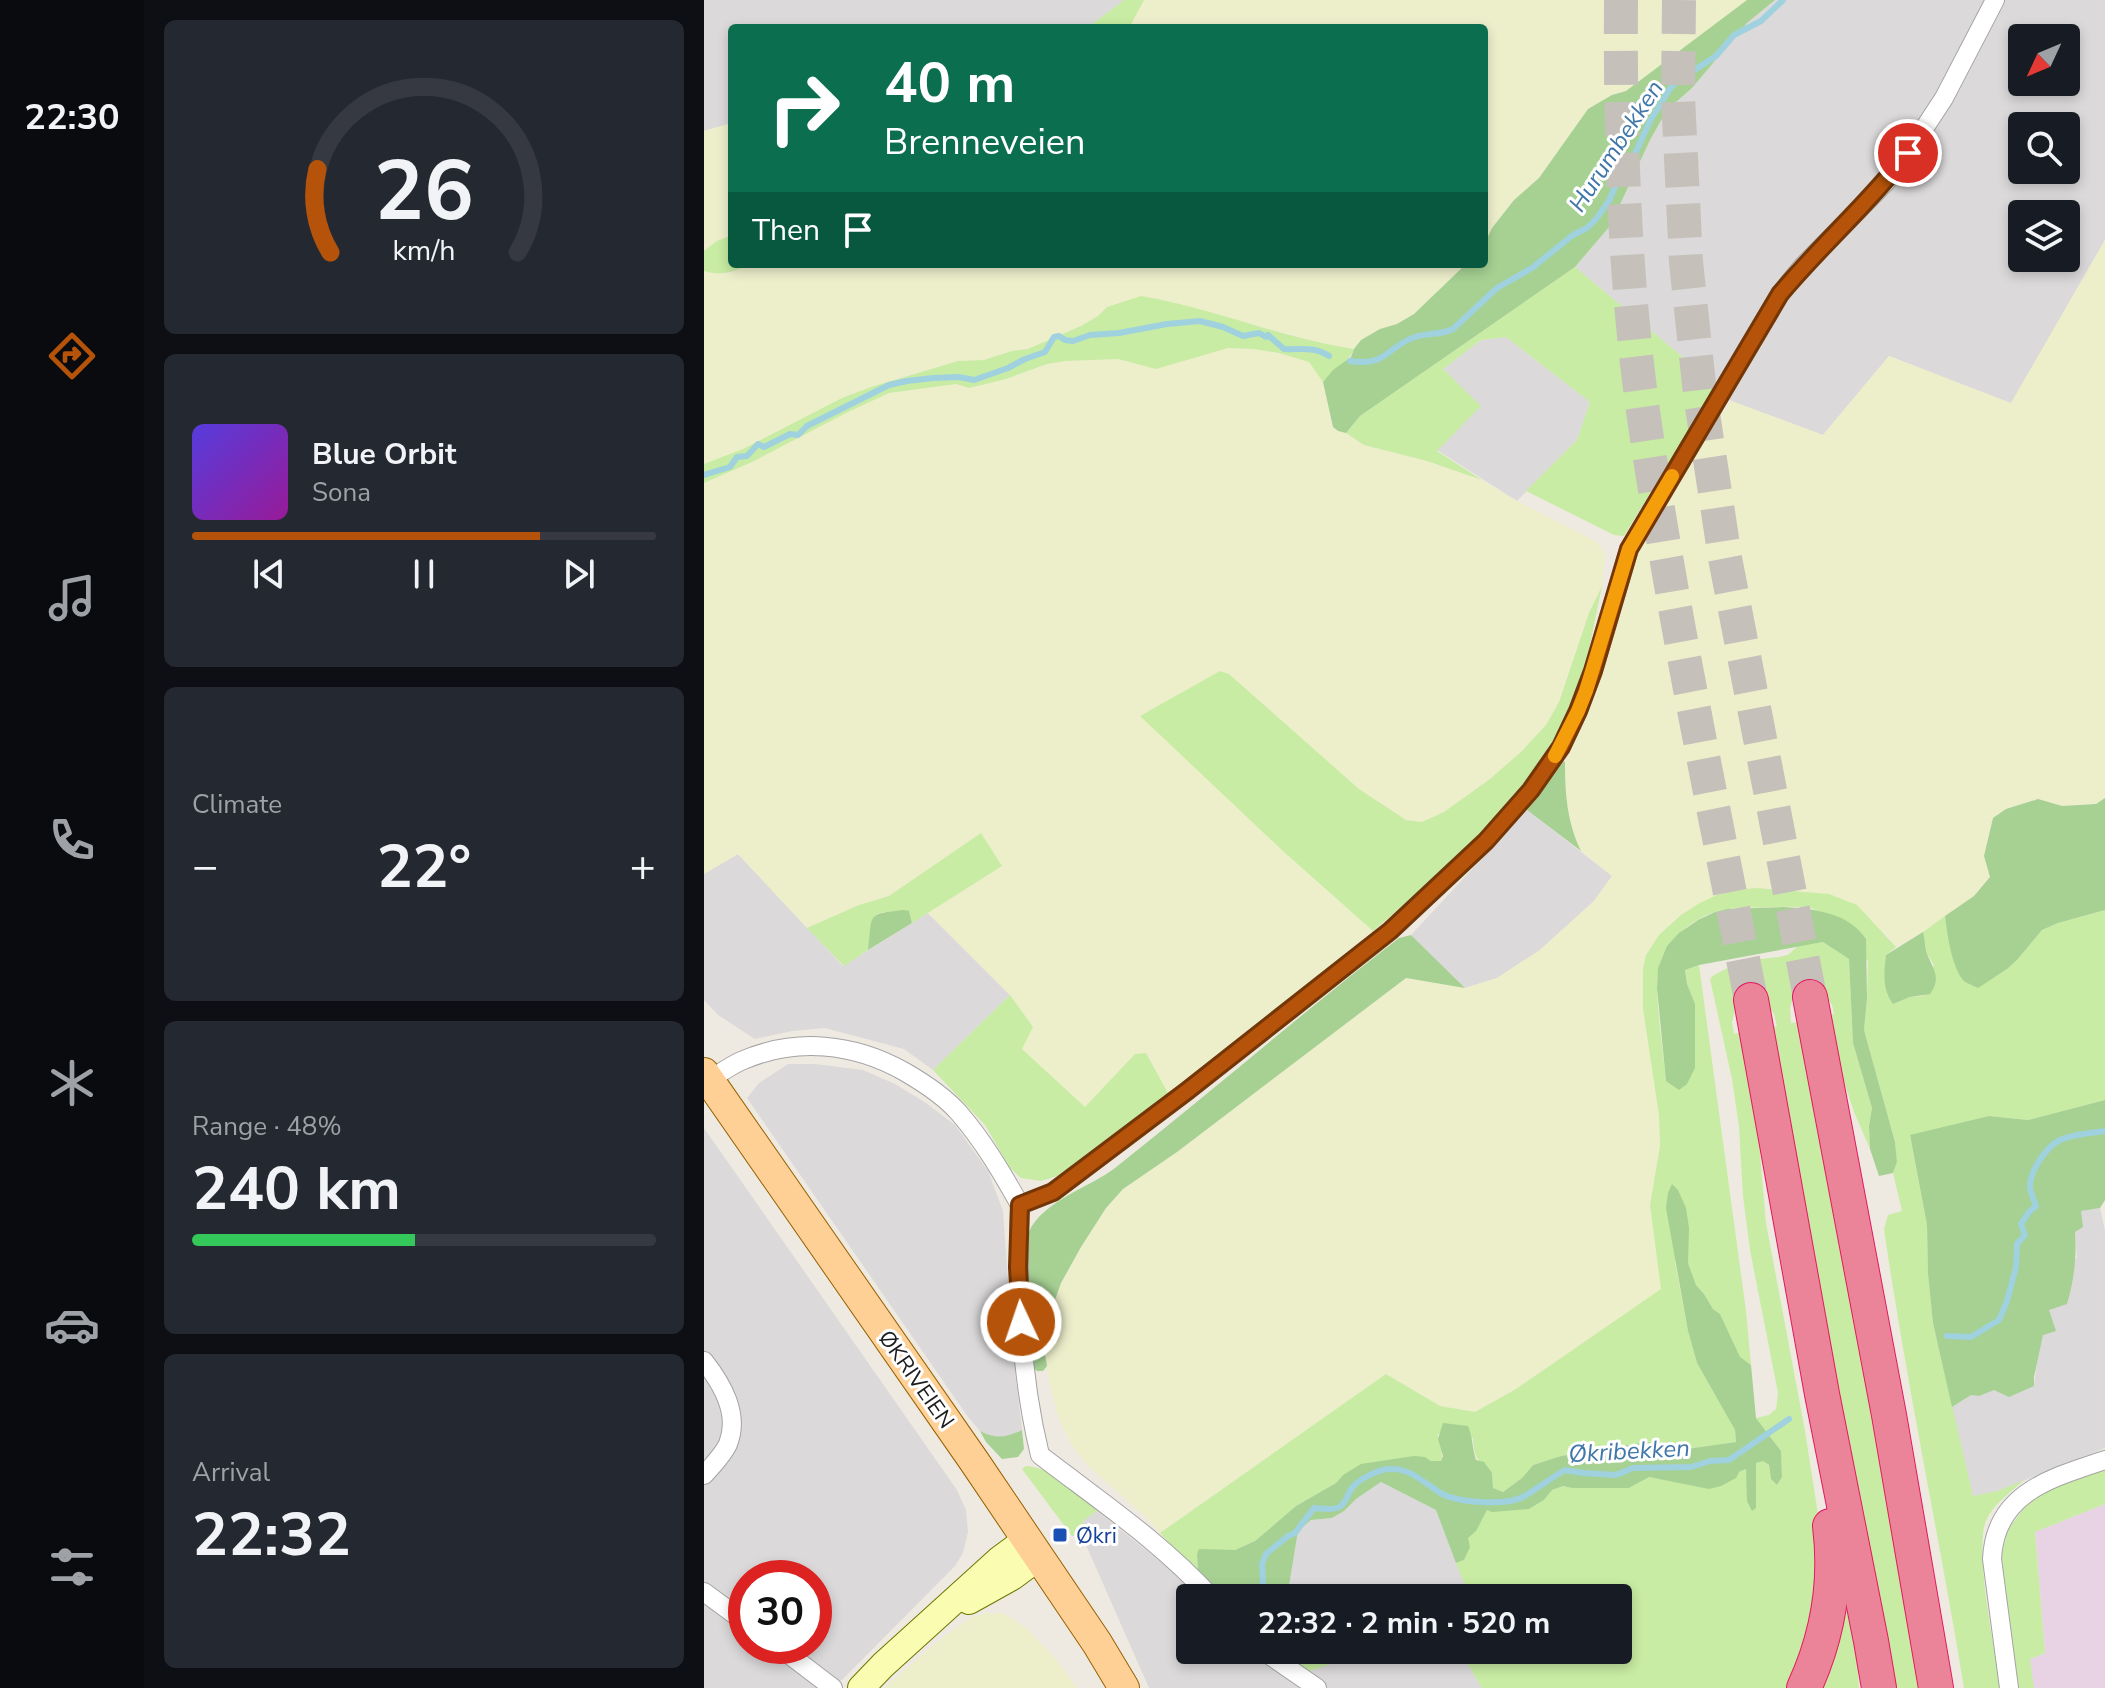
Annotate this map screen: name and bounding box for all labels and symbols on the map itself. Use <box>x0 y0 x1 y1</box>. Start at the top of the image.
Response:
north arrow <box>2008 24 2080 96</box>
water label: Hurumbekken <box>1561 74 1671 218</box>
pin <box>1874 119 1942 187</box>
position arrow <box>979 1280 1063 1364</box>
street label: ØKRIVEIEN <box>871 1324 961 1435</box>
water label: Økribekken <box>1568 1432 1690 1470</box>
place label: Økri <box>1076 1521 1117 1551</box>
marker: Økri <box>1051 1526 1069 1544</box>
speed limit sign: 30 <box>728 1560 832 1664</box>

